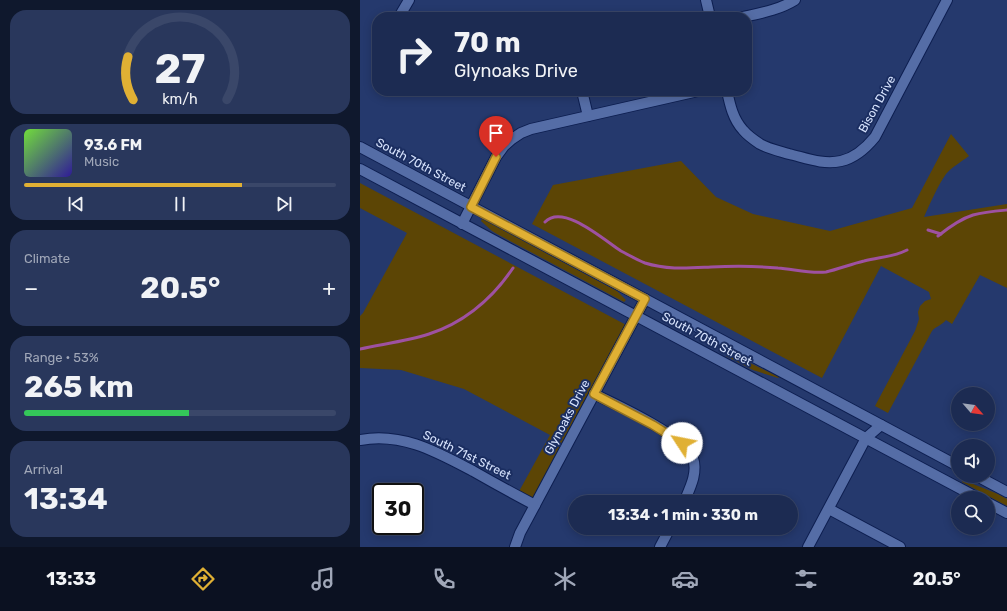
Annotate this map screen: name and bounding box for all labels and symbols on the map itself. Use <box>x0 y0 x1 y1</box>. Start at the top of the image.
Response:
street label: Bison Drive <box>856 73 899 135</box>
pin <box>479 116 513 157</box>
street label: South 70th Street <box>374 135 469 195</box>
street label: South 70th Street <box>660 309 755 369</box>
street label: Glynoaks Drive <box>541 377 593 457</box>
north arrow <box>951 387 995 431</box>
position arrow <box>661 422 703 464</box>
street label: South 71st Street <box>421 428 514 483</box>
speed limit sign: 30 <box>372 483 424 535</box>

